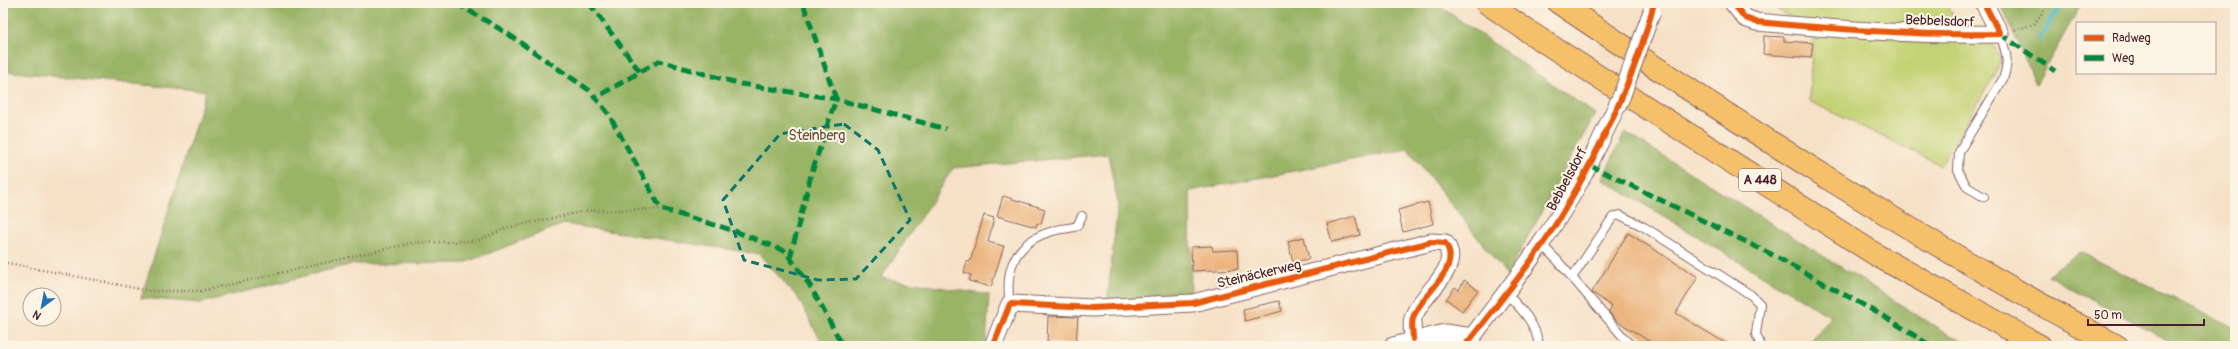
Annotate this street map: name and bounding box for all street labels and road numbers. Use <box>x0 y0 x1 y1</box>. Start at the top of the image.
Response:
street label: Bebbelsdorf <box>1905 11 1976 31</box>
street label: Bebbelsdorf <box>1543 144 1591 214</box>
road number: A 448 <box>1739 169 1781 191</box>
street label: Steinäckerweg <box>1215 256 1303 292</box>

